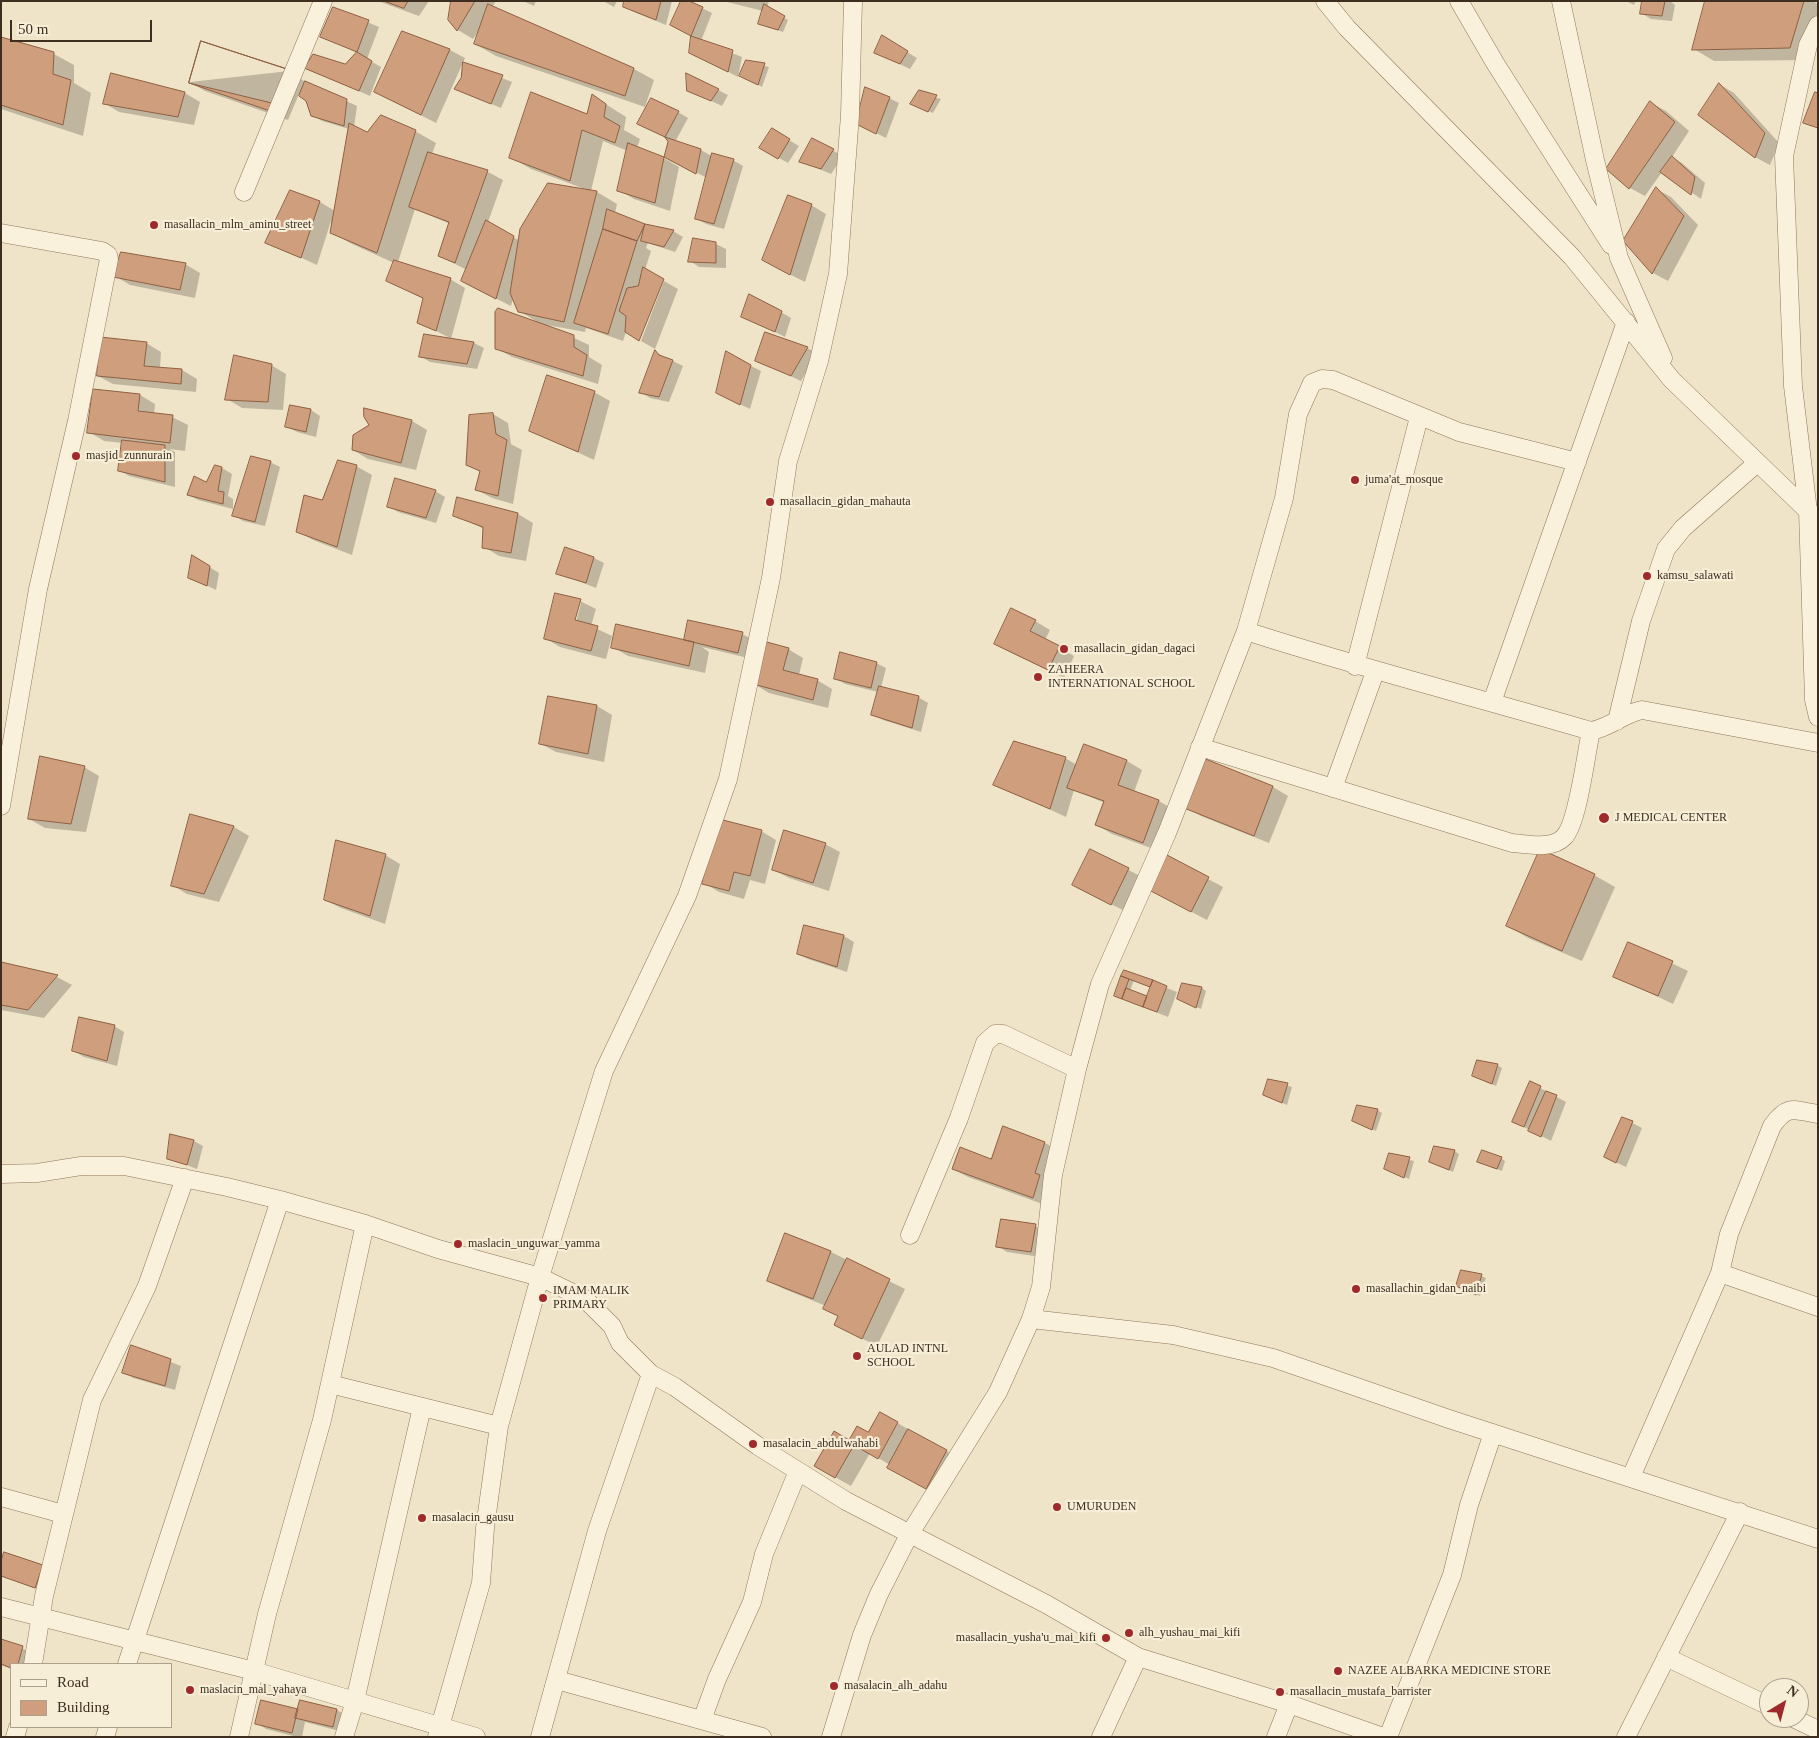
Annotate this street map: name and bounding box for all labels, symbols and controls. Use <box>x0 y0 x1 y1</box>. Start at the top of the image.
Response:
scale bar <box>12 10 155 42</box>
text: 50 m <box>18 21 48 37</box>
place label: masallacin_mlm_aminu_street <box>164 218 311 232</box>
marker: masallacin_mlm_aminu_street <box>148 219 160 231</box>
place label: masjid_zunnurain <box>86 449 172 463</box>
marker: masjid_zunnurain <box>70 450 82 462</box>
place label: juma'at_mosque <box>1365 473 1443 487</box>
marker: juma'at_mosque <box>1349 474 1361 486</box>
place label: masallacin_gidan_mahauta <box>780 495 911 509</box>
marker: masallacin_gidan_mahauta <box>764 496 776 508</box>
place label: kamsu_salawati <box>1657 569 1734 583</box>
marker: kamsu_salawati <box>1641 570 1653 582</box>
place label: masallacin_gidan_dagaci <box>1074 642 1195 656</box>
marker: masallacin_gidan_dagaci <box>1058 643 1070 655</box>
place label: ZAHEERA INTERNATIONAL SCHOOL <box>1048 663 1195 691</box>
marker: ZAHEERA INTERNATIONAL SCHOOL <box>1032 671 1044 683</box>
marker: J MEDICAL CENTER <box>1597 811 1611 825</box>
place label: J MEDICAL CENTER <box>1615 811 1727 825</box>
place label: maslacin_unguwar_yamma <box>468 1237 600 1251</box>
marker: maslacin_unguwar_yamma <box>452 1238 464 1250</box>
place label: masallachin_gidan_naibi <box>1366 1282 1486 1296</box>
marker: masallachin_gidan_naibi <box>1350 1283 1362 1295</box>
place label: IMAM MALIK PRIMARY <box>553 1284 629 1312</box>
marker: IMAM MALIK PRIMARY <box>537 1292 549 1304</box>
place label: AULAD INTNL SCHOOL <box>867 1342 948 1370</box>
marker: AULAD INTNL SCHOOL <box>851 1350 863 1362</box>
place label: masalacin_abdulwahabi <box>763 1437 878 1451</box>
marker: masalacin_abdulwahabi <box>747 1438 759 1450</box>
place label: UMURUDEN <box>1067 1500 1136 1514</box>
marker: UMURUDEN <box>1051 1501 1063 1513</box>
place label: masalacin_gausu <box>432 1511 514 1525</box>
marker: masalacin_gausu <box>416 1512 428 1524</box>
place label: alh_yushau_mai_kifi <box>1139 1626 1240 1640</box>
marker: alh_yushau_mai_kifi <box>1123 1627 1135 1639</box>
place label: masallacin_yusha'u_mai_kifi <box>956 1631 1096 1645</box>
marker: masallacin_yusha'u_mai_kifi <box>1100 1632 1112 1644</box>
legend <box>10 1663 172 1728</box>
place label: NAZEE ALBARKA MEDICINE STORE <box>1348 1664 1551 1678</box>
marker: NAZEE ALBARKA MEDICINE STORE <box>1332 1665 1344 1677</box>
text: Road <box>57 1674 89 1690</box>
north arrow <box>1759 1678 1809 1728</box>
place label: masalacin_alh_adahu <box>844 1679 947 1693</box>
marker: masalacin_alh_adahu <box>828 1680 840 1692</box>
text: N <box>1784 1682 1801 1700</box>
place label: maslacin_mal_yahaya <box>200 1683 307 1697</box>
marker: maslacin_mal_yahaya <box>184 1684 196 1696</box>
place label: masallacin_mustafa_barrister <box>1290 1685 1431 1699</box>
marker: masallacin_mustafa_barrister <box>1274 1686 1286 1698</box>
text: Building <box>57 1699 110 1715</box>

